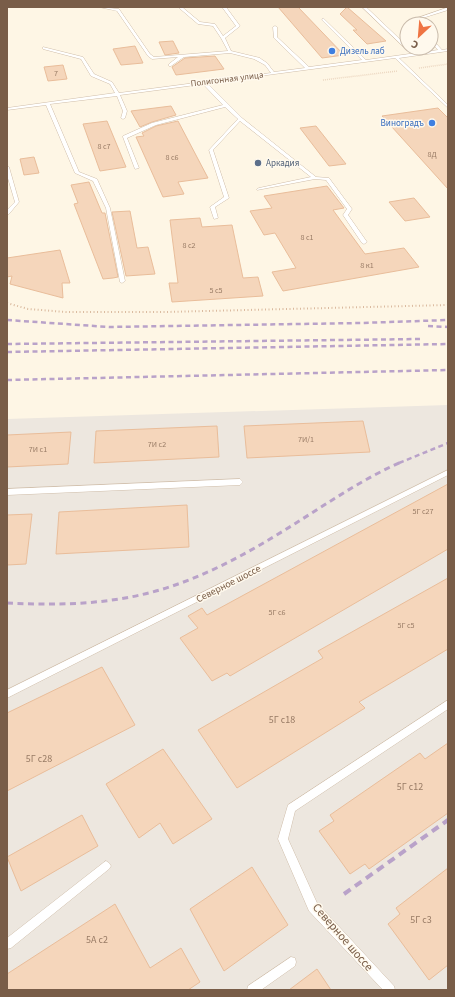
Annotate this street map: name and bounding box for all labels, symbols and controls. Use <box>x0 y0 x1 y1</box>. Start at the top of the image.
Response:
north arrow <box>399 16 439 56</box>
text: С <box>408 36 421 53</box>
place label: Дизель лаб <box>340 45 385 58</box>
marker: Дизель лаб <box>327 46 337 56</box>
house number: 7 <box>54 68 58 79</box>
street label: Полигонная улица <box>190 69 264 90</box>
place label: Виноградъ <box>381 117 424 130</box>
marker: Виноградъ <box>427 118 437 128</box>
house number: 8 с7 <box>97 141 111 152</box>
house number: 8Д <box>427 149 437 160</box>
house number: 8 с6 <box>165 152 179 163</box>
place label: Аркадия <box>266 157 299 170</box>
marker: Аркадия <box>253 158 263 168</box>
house number: 8 с1 <box>300 232 314 243</box>
house number: 8 с2 <box>182 240 196 251</box>
house number: 8 к1 <box>360 260 374 271</box>
house number: 5 с5 <box>209 285 223 296</box>
house number: 7И/1 <box>298 434 314 445</box>
house number: 7И с2 <box>148 439 166 450</box>
house number: 7И с1 <box>29 444 47 455</box>
house number: 5Г с27 <box>412 506 434 517</box>
street label: Северное шоссе <box>194 562 263 606</box>
house number: 5Г с6 <box>268 607 286 618</box>
house number: 5Г с5 <box>397 620 415 631</box>
house number: 5Г с18 <box>269 713 295 727</box>
house number: 5Г с28 <box>26 752 52 766</box>
house number: 5Г с12 <box>397 780 423 794</box>
street label: Северное шоссе <box>308 900 377 975</box>
house number: 5Г с3 <box>410 913 432 927</box>
house number: 5А с2 <box>86 933 108 947</box>

